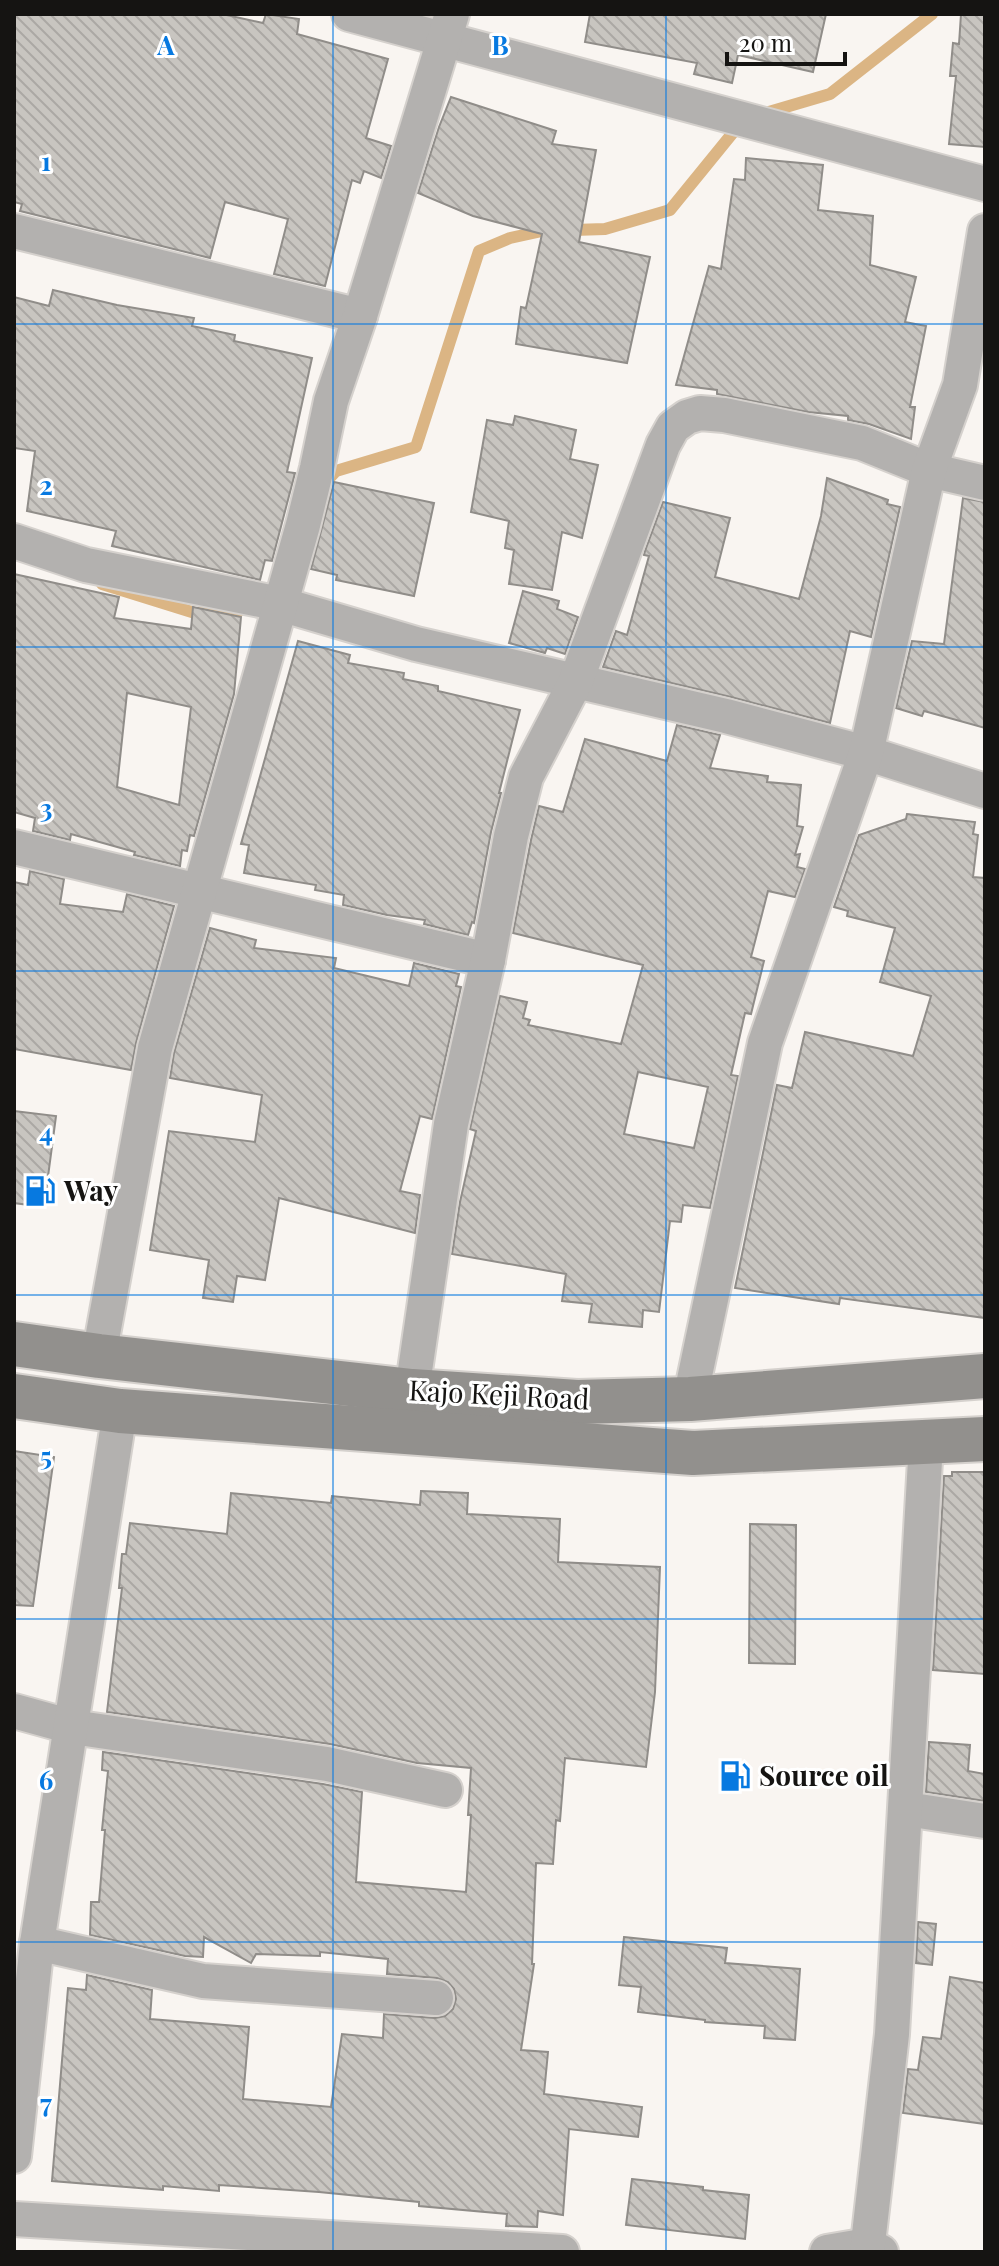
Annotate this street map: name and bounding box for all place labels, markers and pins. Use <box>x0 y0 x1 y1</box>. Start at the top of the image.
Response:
place label: Way <box>63 1171 118 1208</box>
fuel station icon: Way <box>23 1174 57 1208</box>
place label: Source oil <box>759 1756 889 1793</box>
fuel station icon: Source oil <box>718 1759 752 1793</box>

